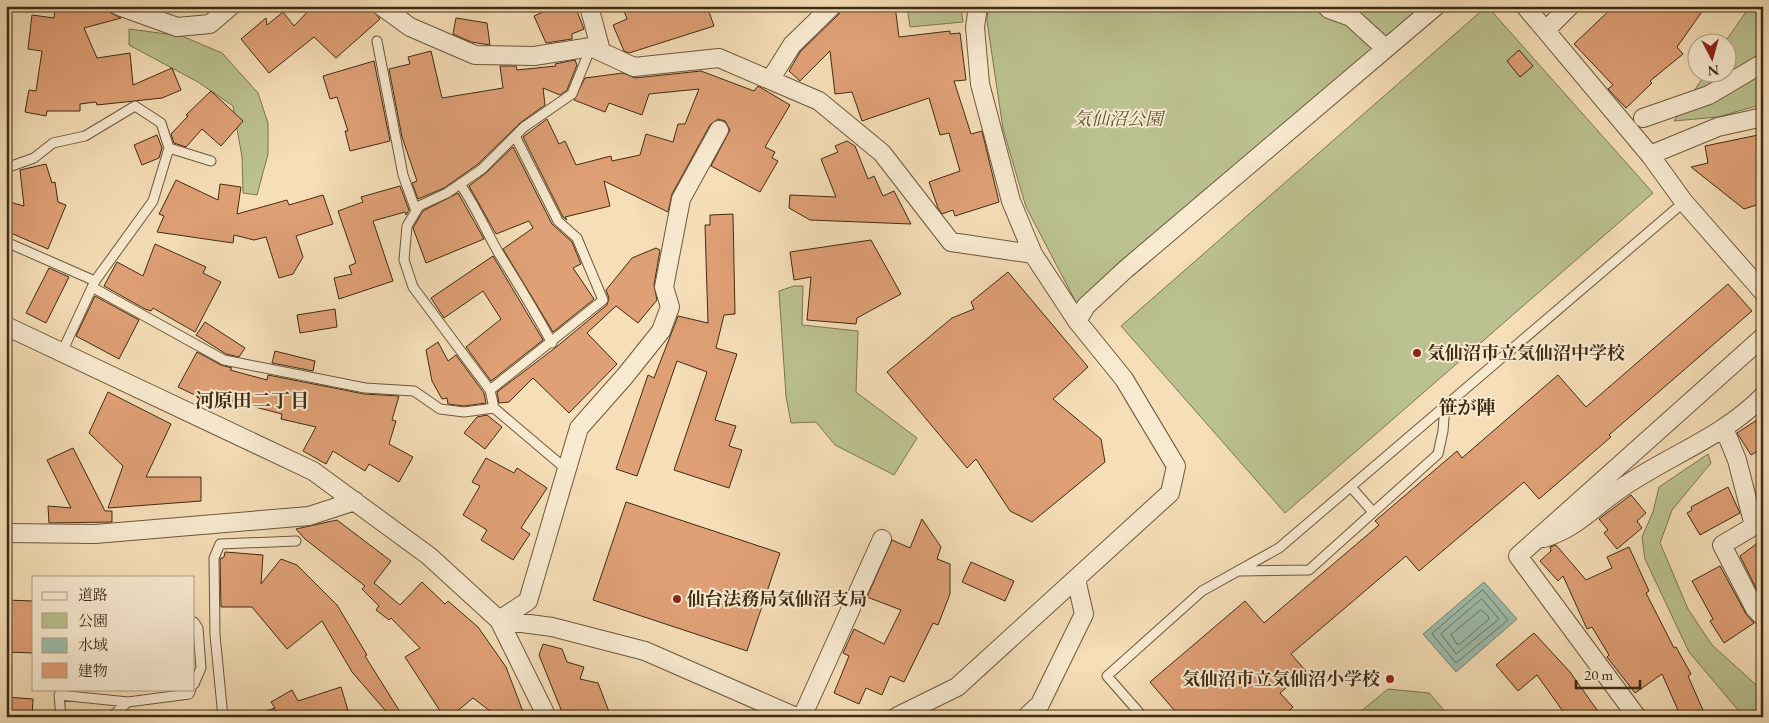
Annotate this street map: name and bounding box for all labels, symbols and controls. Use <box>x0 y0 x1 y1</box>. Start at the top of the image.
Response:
north arrow <box>1686 32 1736 82</box>
text: N <box>1706 61 1720 81</box>
park label: 気仙沼公園 <box>1073 107 1166 130</box>
place label: 気仙沼市立気仙沼中学校 <box>1427 341 1625 364</box>
marker: 気仙沼市立気仙沼中学校 <box>1411 347 1423 359</box>
district label: 河原田二丁目 <box>195 388 309 413</box>
district label: 笹が陣 <box>1438 395 1496 420</box>
legend <box>32 576 195 690</box>
text: 道路 <box>78 585 108 604</box>
place label: 仙台法務局気仙沼支局 <box>687 587 867 610</box>
marker: 仙台法務局気仙沼支局 <box>671 593 683 605</box>
text: 公園 <box>78 611 108 630</box>
text: 水域 <box>78 635 108 654</box>
scale bar <box>1576 658 1640 690</box>
text: 建物 <box>78 661 108 680</box>
text: 20 m <box>1584 665 1613 684</box>
place label: 気仙沼市立気仙沼小学校 <box>1182 667 1380 690</box>
marker: 気仙沼市立気仙沼小学校 <box>1384 673 1396 685</box>

